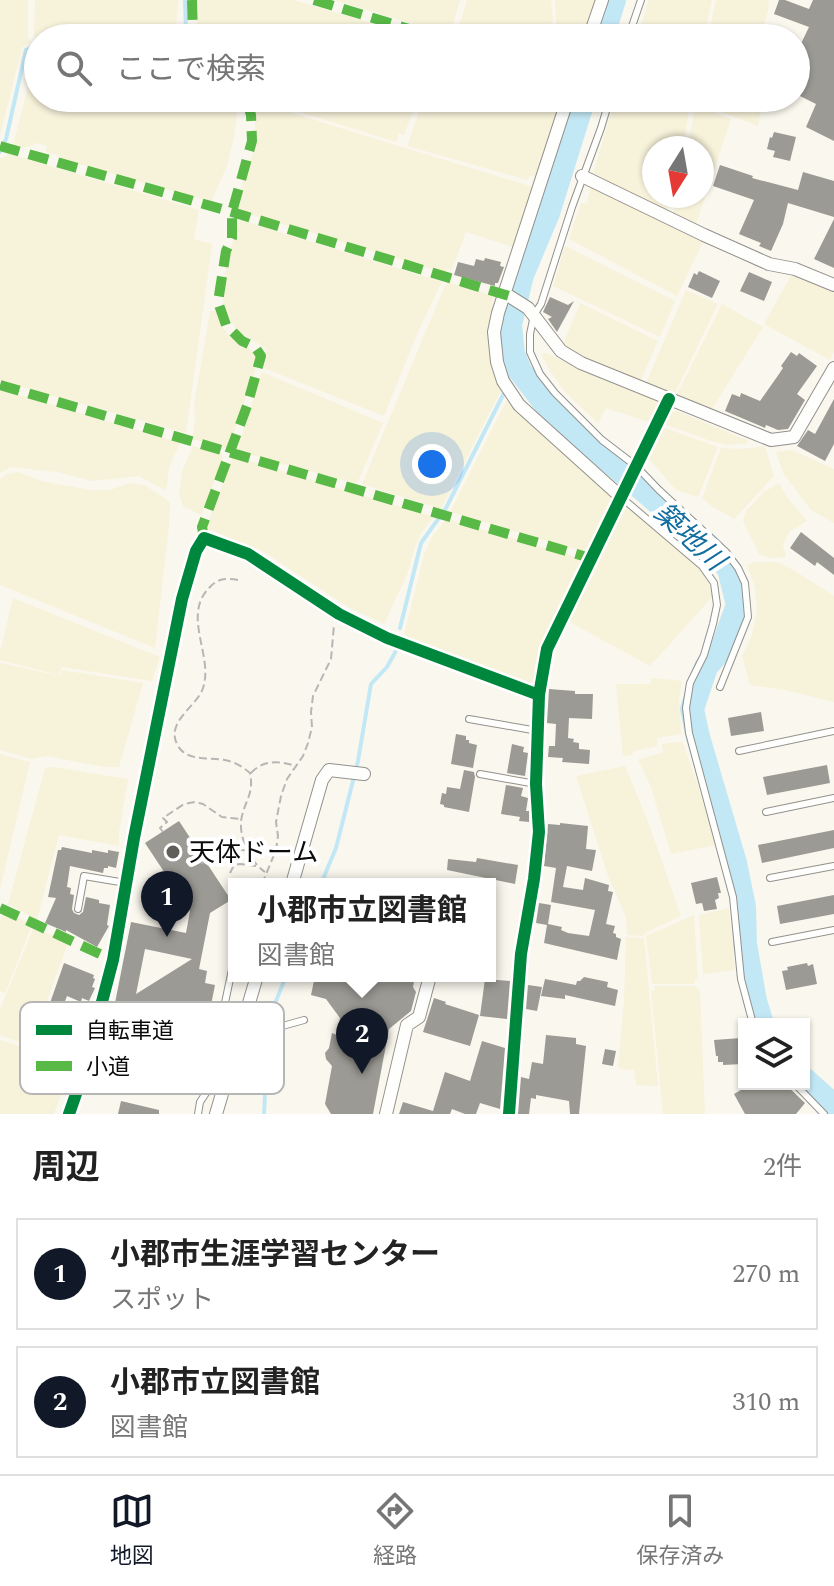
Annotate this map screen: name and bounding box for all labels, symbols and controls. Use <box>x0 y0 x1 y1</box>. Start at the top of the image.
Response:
search box <box>24 24 810 112</box>
icon: search <box>52 46 96 90</box>
text: ここで検索 <box>116 47 266 93</box>
north arrow <box>642 136 714 208</box>
your location <box>412 444 452 484</box>
water label: 築地川 <box>644 493 737 584</box>
place label: 天体ドーム <box>189 833 318 873</box>
marker: 天体ドーム <box>164 843 182 861</box>
pin: 1 <box>141 871 193 937</box>
popup <box>228 878 496 982</box>
text: 小郡市立図書館 <box>257 888 467 934</box>
text: 図書館 <box>257 936 335 976</box>
legend <box>20 1002 284 1094</box>
pin: 2 <box>336 1008 388 1074</box>
text: 自転車道 <box>86 1015 174 1048</box>
map controls <box>738 1018 810 1090</box>
button: layers <box>738 1018 810 1090</box>
text: 小道 <box>86 1051 130 1084</box>
text: 周辺 <box>32 1142 100 1194</box>
text: 2件 <box>763 1147 802 1187</box>
text: 小郡市生涯学習センター <box>110 1232 440 1278</box>
text: 1 <box>53 1254 67 1294</box>
text: 270 m <box>732 1254 800 1294</box>
text: スポット <box>110 1280 214 1320</box>
text: 小郡市立図書館 <box>110 1360 320 1406</box>
text: 2 <box>53 1382 67 1422</box>
text: 310 m <box>732 1382 800 1422</box>
text: 図書館 <box>110 1408 188 1448</box>
tab: 地図 <box>110 1489 154 1573</box>
tab: 経路 <box>373 1489 417 1573</box>
tab: 保存済み <box>636 1489 724 1573</box>

